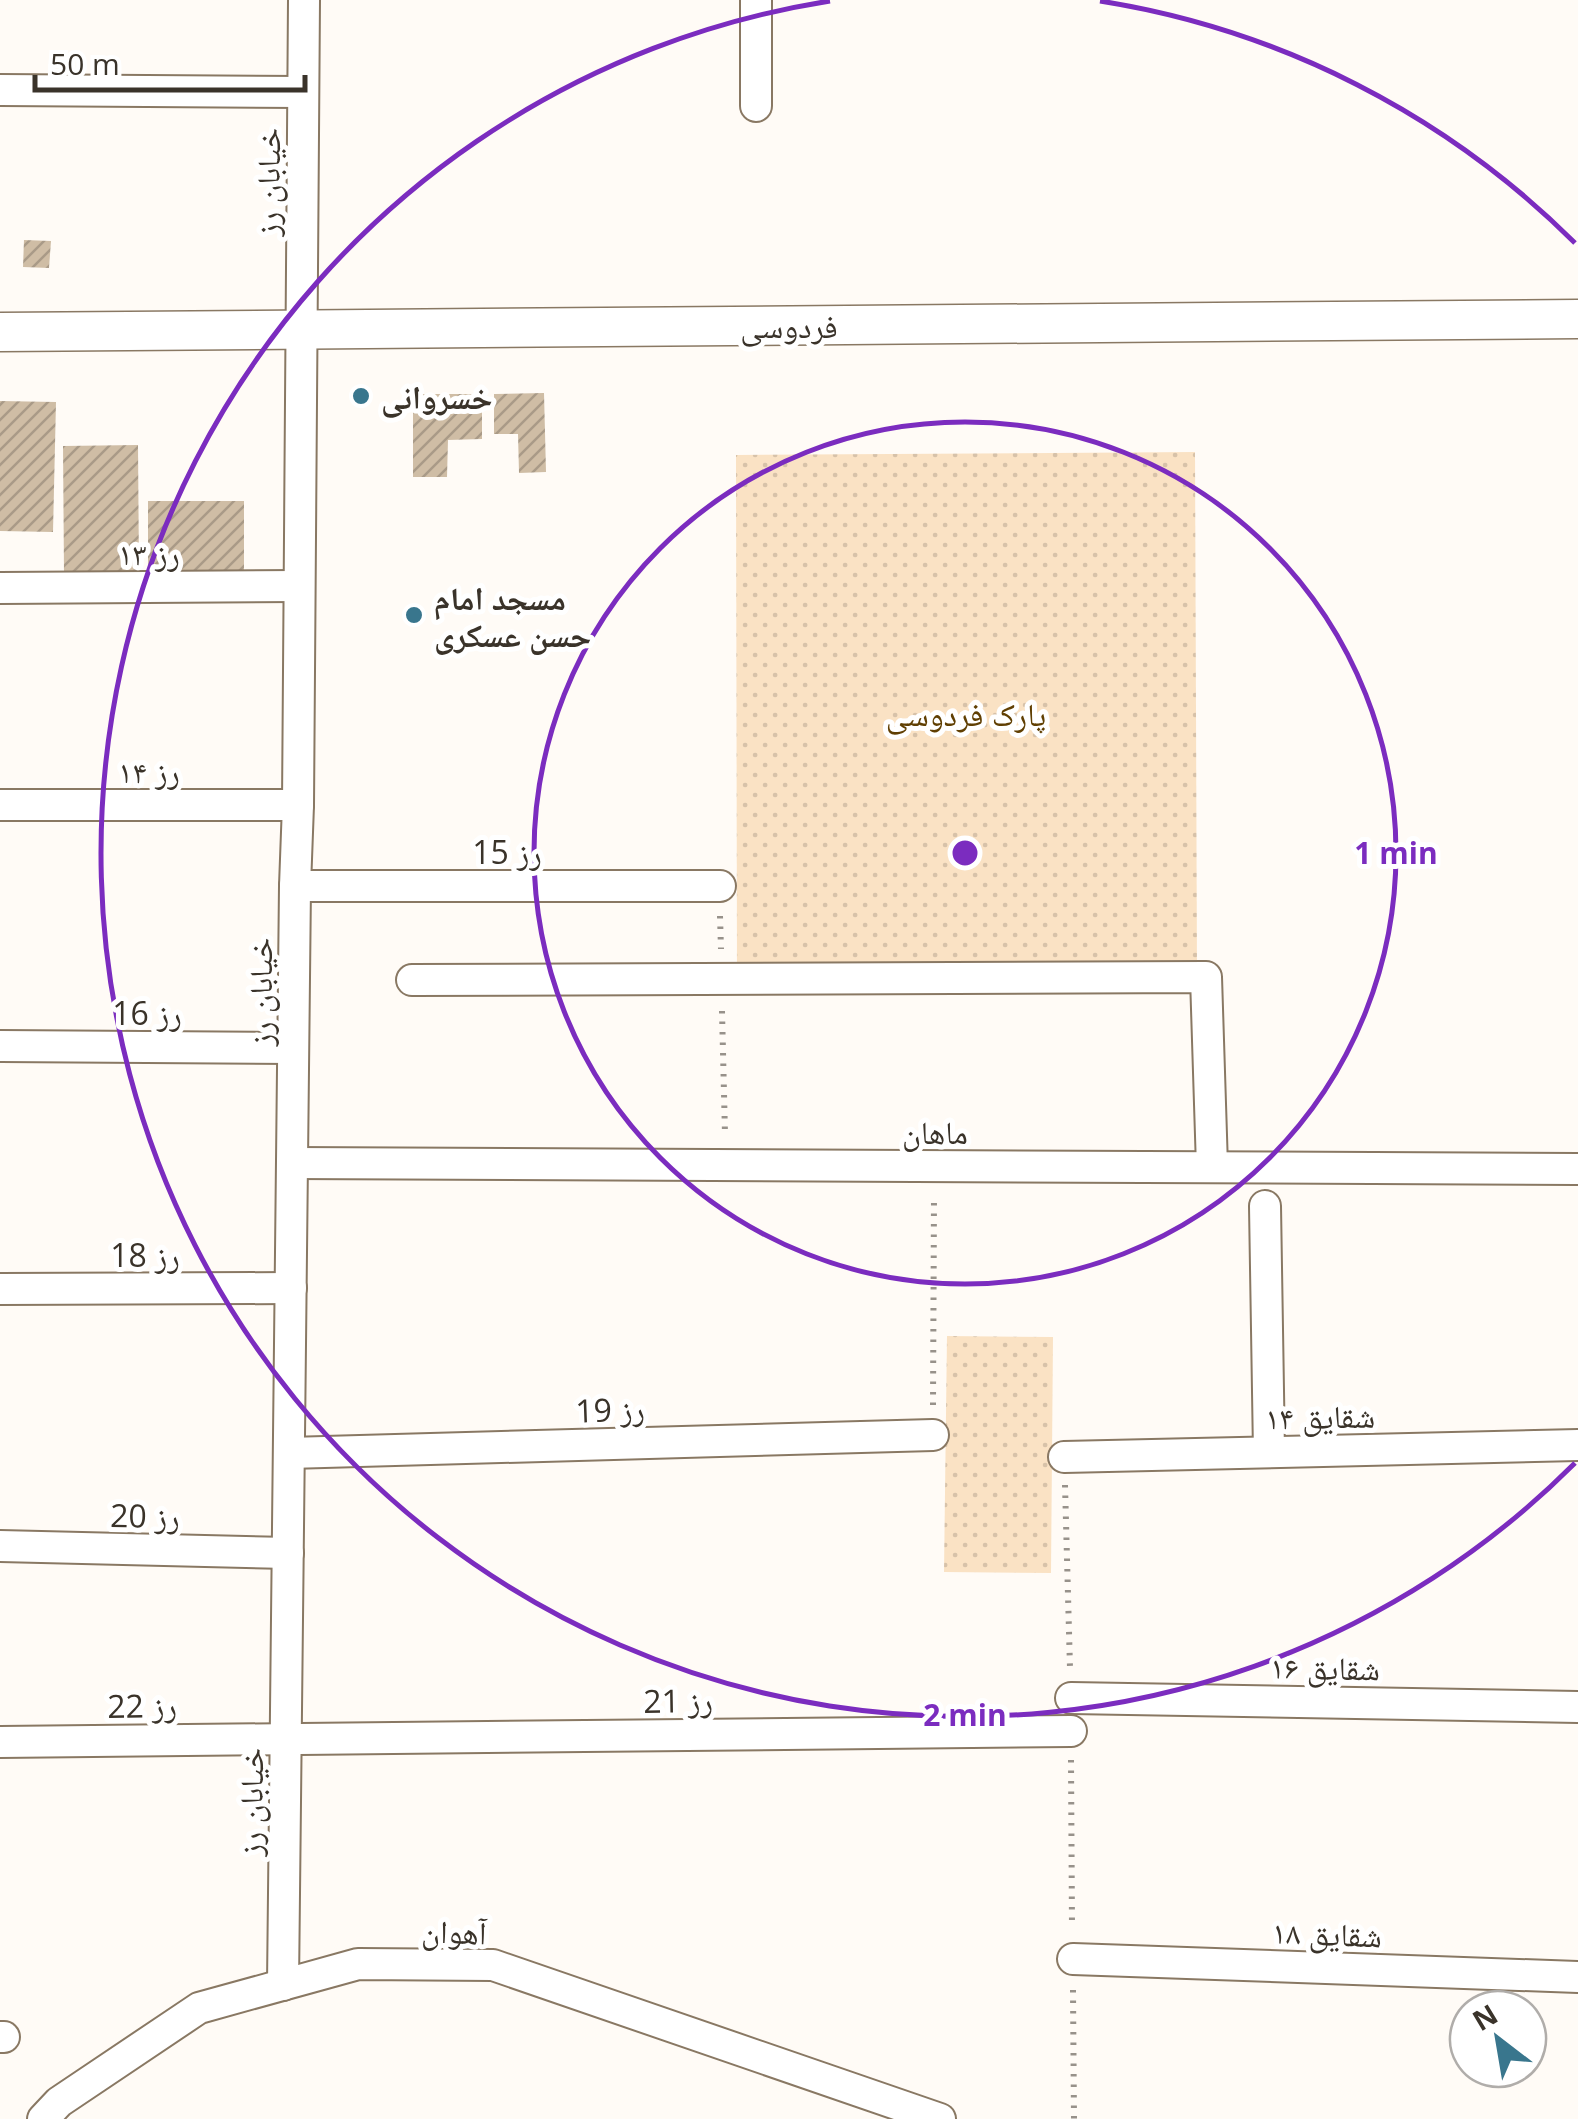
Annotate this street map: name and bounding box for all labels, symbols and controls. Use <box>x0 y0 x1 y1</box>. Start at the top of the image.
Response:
scale bar <box>35 30 305 92</box>
text: 50 m <box>50 43 120 84</box>
street label: خیابان رز <box>245 127 289 238</box>
street label: فردوسی <box>740 304 838 347</box>
place label: خسروانی <box>381 375 493 418</box>
marker: خسروانی <box>350 385 372 407</box>
street label: رز ۱۳ <box>118 531 180 574</box>
place label: مسجد امام حسن عسکری <box>434 576 591 656</box>
marker: مسجد امام حسن عسکری <box>403 604 425 626</box>
park label: پارک فردوسی <box>886 692 1046 735</box>
street label: رز ۱۴ <box>118 749 180 792</box>
street label: رز 15 <box>472 830 542 873</box>
text: 1 min <box>1354 832 1438 873</box>
centre of rings <box>947 835 983 871</box>
street label: خیابان رز <box>238 938 281 1047</box>
street label: رز 16 <box>112 991 182 1034</box>
street label: ماهان <box>902 1110 968 1153</box>
street label: رز 18 <box>110 1233 180 1276</box>
street label: رز 19 <box>574 1386 646 1432</box>
street label: شقایق ۱۴ <box>1265 1394 1375 1438</box>
street label: رز 20 <box>110 1493 180 1537</box>
street label: شقایق ۱۶ <box>1270 1645 1380 1689</box>
street label: رز 21 <box>643 1678 713 1722</box>
street label: رز 22 <box>107 1683 177 1727</box>
text: 2 min <box>923 1694 1007 1735</box>
street label: خیابان رز <box>228 1747 272 1858</box>
street label: آهوان <box>421 1908 488 1954</box>
street label: شقایق ۱۸ <box>1271 1910 1383 1956</box>
north arrow <box>1448 1989 1548 2089</box>
text: N <box>1465 1995 1504 2039</box>

